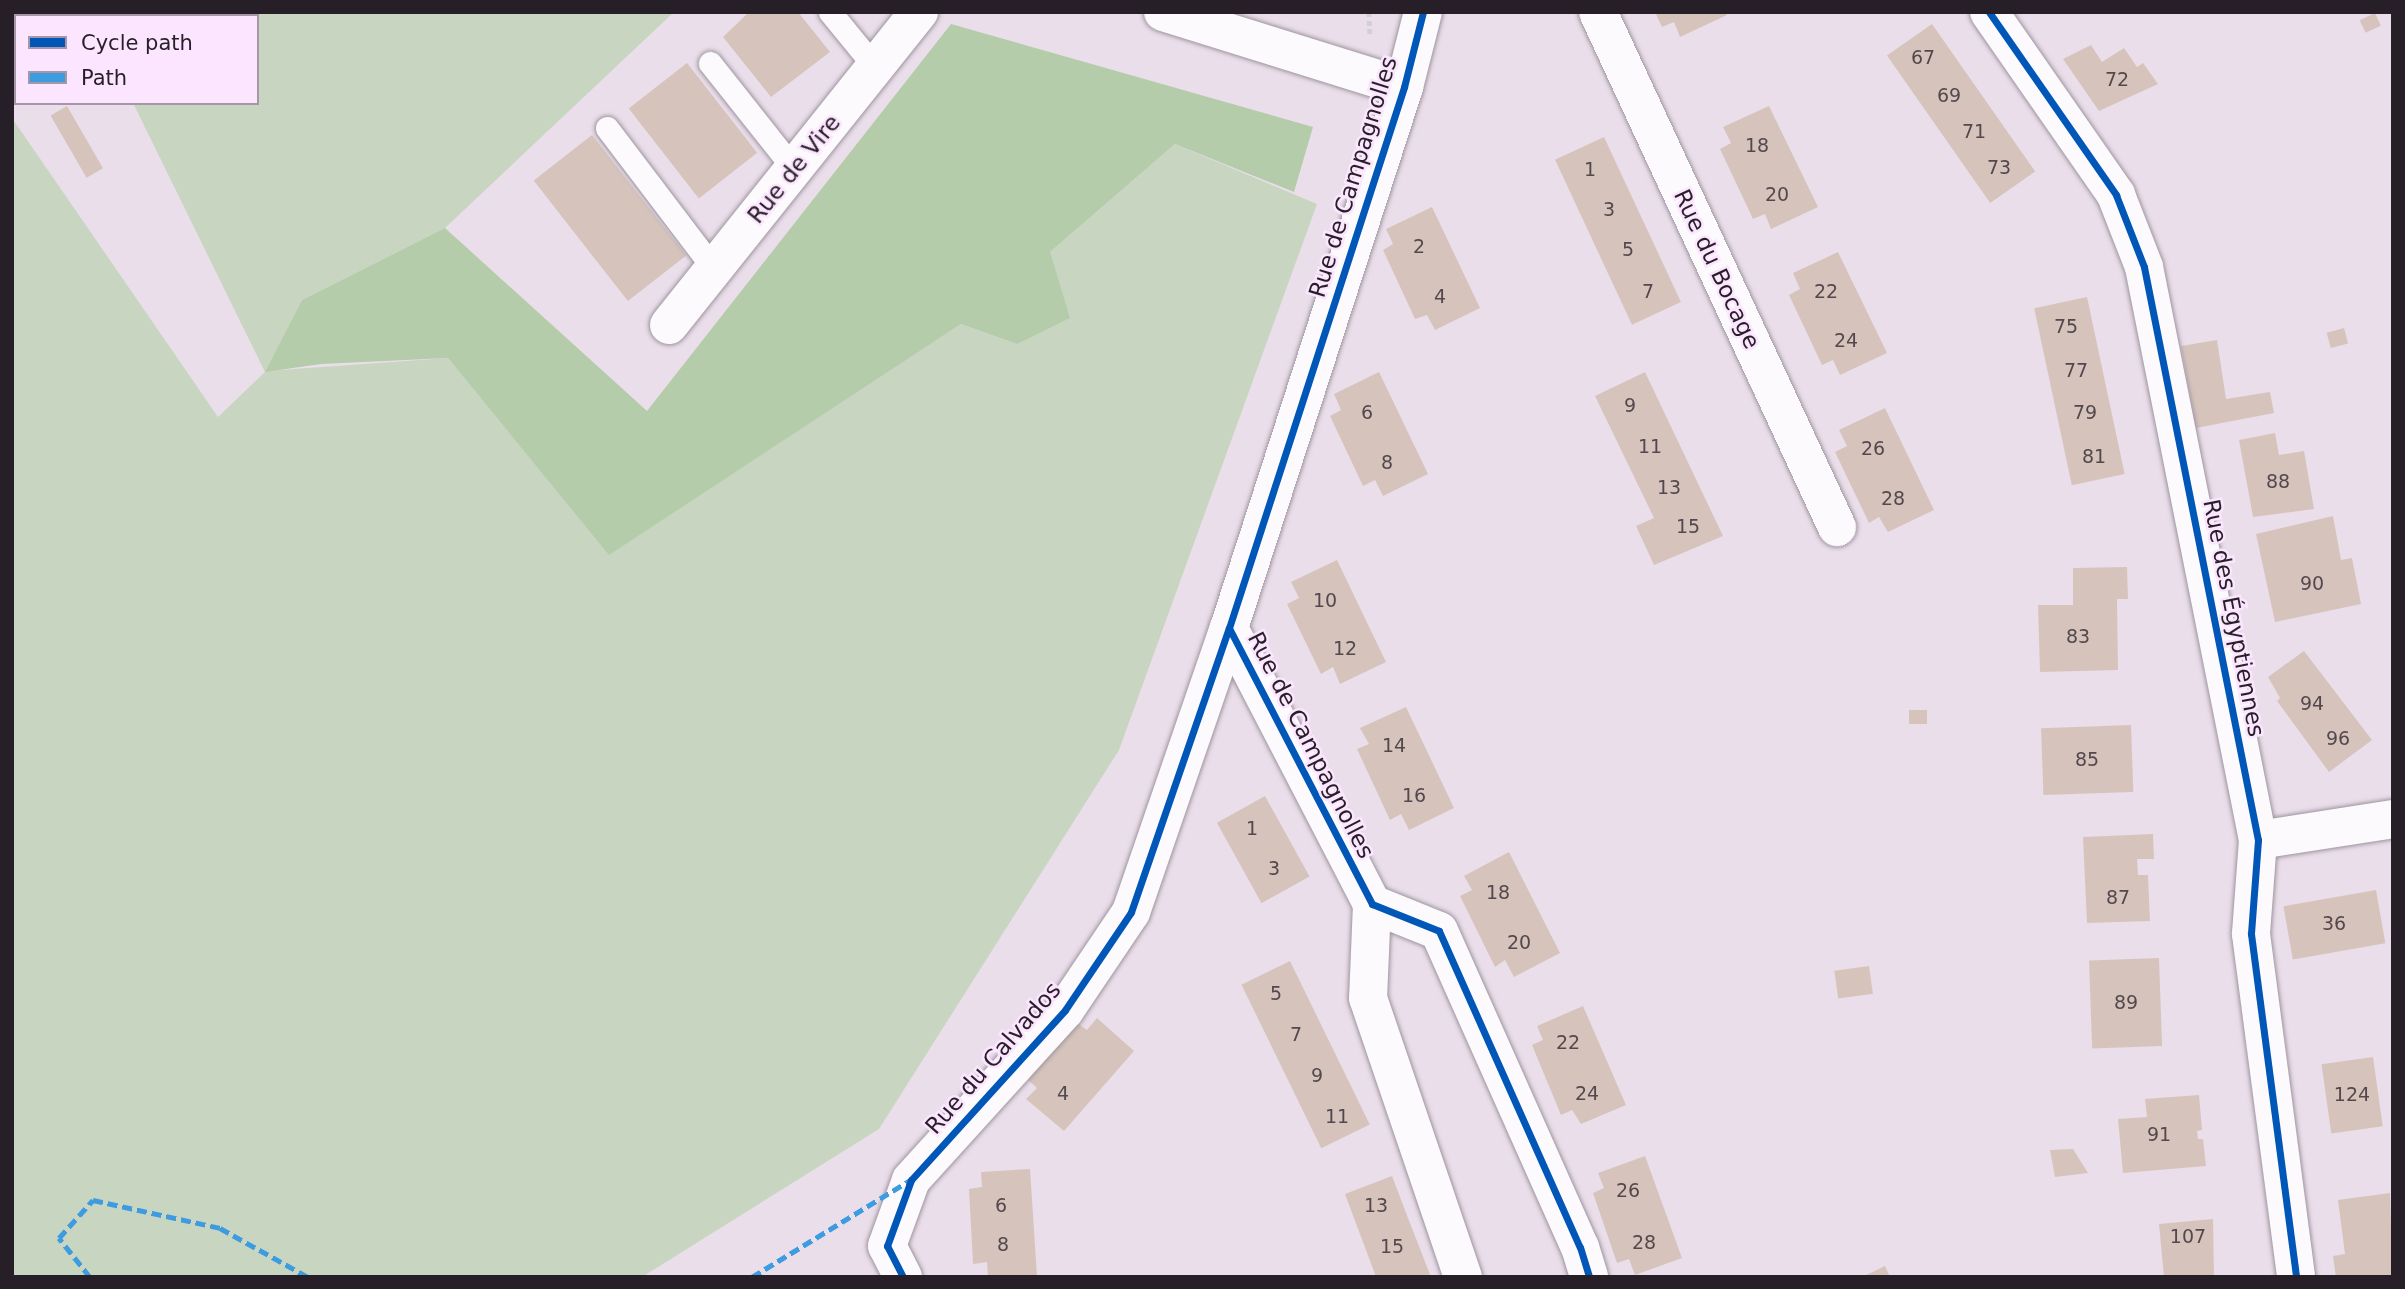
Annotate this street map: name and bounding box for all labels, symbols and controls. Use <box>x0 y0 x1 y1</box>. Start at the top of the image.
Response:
legend <box>14 14 259 105</box>
text: Cycle path <box>81 31 193 55</box>
house number: 67 <box>1911 47 1935 69</box>
street label: Rue de Campagnolles <box>1303 53 1403 301</box>
text: Path <box>81 66 127 90</box>
house number: 72 <box>2105 69 2129 91</box>
house number: 69 <box>1937 85 1961 107</box>
street label: Rue de Vire <box>742 109 846 229</box>
house number: 71 <box>1962 121 1986 143</box>
house number: 18 <box>1745 135 1769 157</box>
house number: 73 <box>1987 157 2011 179</box>
house number: 1 <box>1584 159 1596 181</box>
house number: 20 <box>1765 184 1789 206</box>
street label: Rue du Bocage <box>1668 185 1766 353</box>
house number: 3 <box>1603 199 1615 221</box>
house number: 2 <box>1413 236 1425 258</box>
house number: 5 <box>1622 239 1634 261</box>
house number: 7 <box>1642 281 1654 303</box>
house number: 22 <box>1814 281 1838 303</box>
house number: 4 <box>1434 286 1446 308</box>
house number: 75 <box>2054 316 2078 338</box>
house number: 24 <box>1834 330 1858 352</box>
house number: 77 <box>2064 360 2088 382</box>
house number: 9 <box>1624 395 1636 417</box>
house number: 6 <box>1361 402 1373 424</box>
house number: 79 <box>2073 402 2097 424</box>
house number: 11 <box>1638 436 1662 458</box>
house number: 26 <box>1861 438 1885 460</box>
house number: 81 <box>2082 446 2106 468</box>
house number: 8 <box>1381 452 1393 474</box>
house number: 88 <box>2266 471 2290 493</box>
house number: 13 <box>1657 477 1681 499</box>
house number: 28 <box>1881 488 1905 510</box>
street label: Rue des Égyptiennes <box>2197 497 2271 739</box>
house number: 15 <box>1676 516 1700 538</box>
house number: 90 <box>2300 573 2324 595</box>
house number: 10 <box>1313 590 1337 612</box>
house number: 83 <box>2066 626 2090 648</box>
street label: Rue de Campagnolles <box>1242 627 1380 863</box>
house number: 12 <box>1333 638 1357 660</box>
house number: 94 <box>2300 693 2324 715</box>
house number: 96 <box>2326 728 2350 750</box>
house number: 14 <box>1382 735 1406 757</box>
house number: 85 <box>2075 749 2099 771</box>
house number: 16 <box>1402 785 1426 807</box>
house number: 1 <box>1246 818 1258 840</box>
house number: 3 <box>1268 858 1280 880</box>
house number: 18 <box>1486 882 1510 904</box>
house number: 87 <box>2106 887 2130 909</box>
house number: 36 <box>2322 913 2346 935</box>
house number: 20 <box>1507 932 1531 954</box>
street label: Rue du Calvados <box>919 976 1067 1140</box>
house number: 5 <box>1270 983 1282 1005</box>
house number: 89 <box>2114 992 2138 1014</box>
house number: 7 <box>1290 1024 1302 1046</box>
house number: 22 <box>1556 1032 1580 1054</box>
house number: 9 <box>1311 1065 1323 1087</box>
house number: 4 <box>1057 1083 1069 1105</box>
house number: 24 <box>1575 1083 1599 1105</box>
house number: 124 <box>2334 1084 2370 1106</box>
house number: 11 <box>1325 1106 1349 1128</box>
house number: 91 <box>2147 1124 2171 1146</box>
house number: 26 <box>1616 1180 1640 1202</box>
house number: 6 <box>995 1195 1007 1217</box>
house number: 13 <box>1364 1195 1388 1217</box>
house number: 107 <box>2170 1226 2206 1248</box>
house number: 28 <box>1632 1232 1656 1254</box>
house number: 8 <box>997 1234 1009 1256</box>
house number: 15 <box>1380 1236 1404 1258</box>

